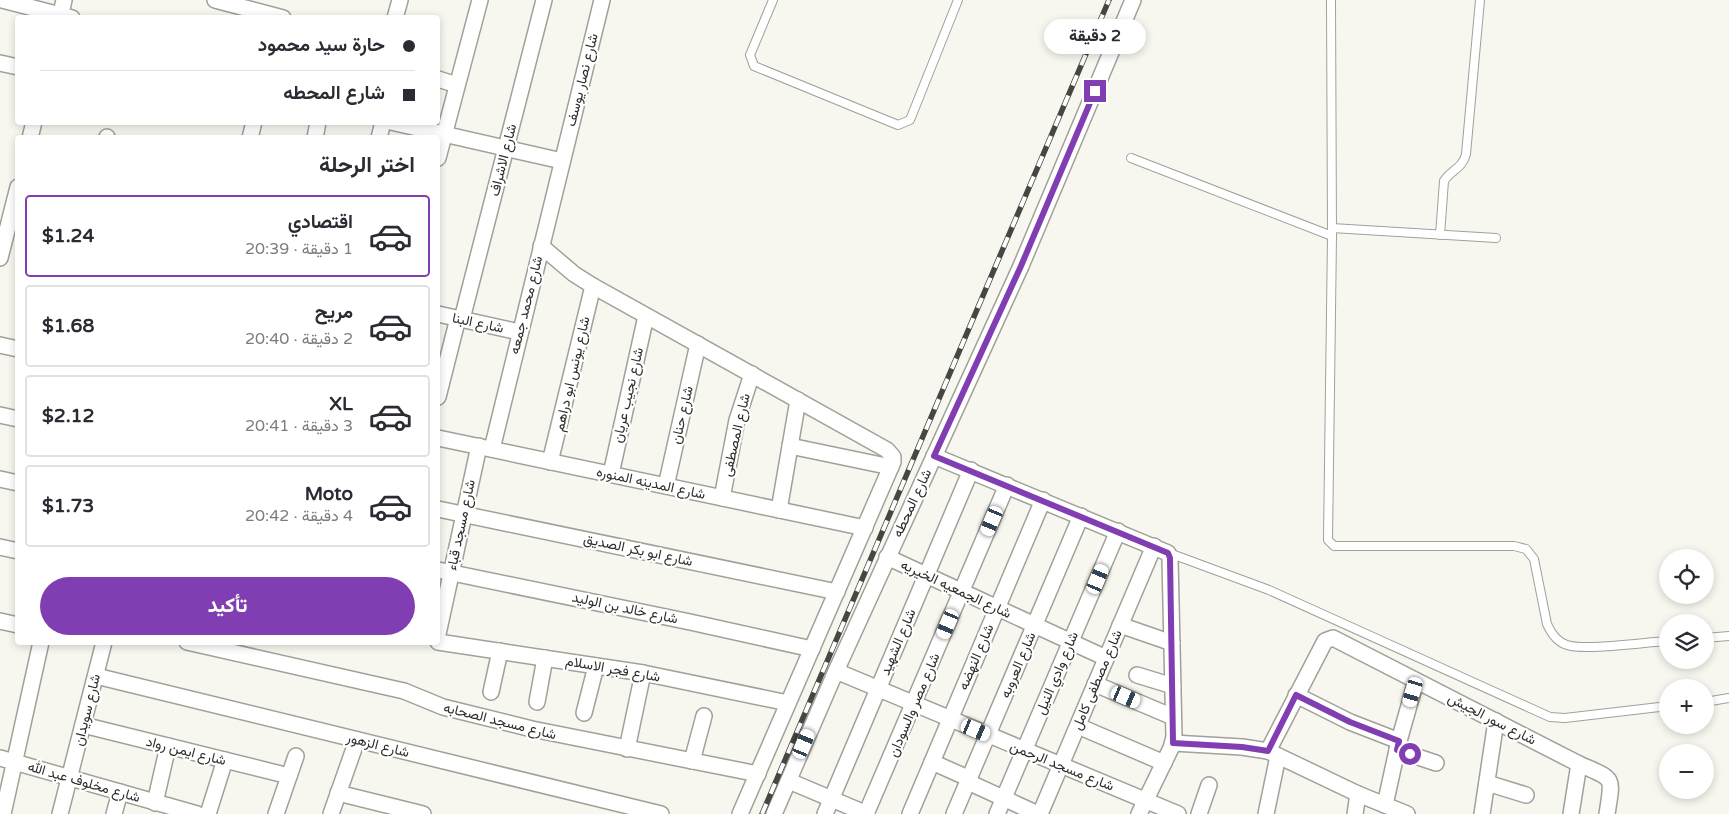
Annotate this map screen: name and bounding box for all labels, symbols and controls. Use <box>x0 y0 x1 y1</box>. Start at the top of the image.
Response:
callout: 2 دقيقة <box>1044 18 1146 54</box>
text: 2 دقيقة <box>1069 26 1121 46</box>
street label: شارع نصار يوسف <box>562 32 604 129</box>
text: حارة سيد محمود <box>258 34 385 56</box>
route end <box>1084 80 1106 102</box>
text: شارع المحطه <box>283 82 385 104</box>
street label: شارع الاشراف <box>486 122 522 198</box>
text: اختر الرحلة <box>319 152 415 178</box>
text: اقتصادي <box>288 211 353 233</box>
icon: car <box>368 214 413 259</box>
text: $1.24 <box>42 225 94 247</box>
text: 1 دقيقة · 20:39 <box>245 239 353 259</box>
street label: شارع محمد جمعه <box>506 254 548 356</box>
text: مريح <box>315 301 353 323</box>
icon: car <box>368 304 413 349</box>
street label: شارع البنا <box>450 309 505 339</box>
text: $1.68 <box>42 315 94 337</box>
street label: شارع يونس ابو دراهم <box>550 315 595 434</box>
text: 2 دقيقة · 20:40 <box>245 329 353 349</box>
street label: شارع نجيب عريان <box>609 346 649 445</box>
street label: شارع حنان <box>667 384 699 446</box>
street label: شارع المصطفى <box>718 392 756 479</box>
text: XL <box>329 393 353 415</box>
icon: car <box>368 394 413 439</box>
text: $2.12 <box>42 405 94 427</box>
text: 3 دقيقة · 20:41 <box>245 416 353 436</box>
street label: شارع المدينه المنوره <box>595 463 707 505</box>
street label: شارع المحطه <box>889 466 937 541</box>
street label: شارع مسجد قباء <box>443 478 481 572</box>
text: Moto <box>305 483 353 505</box>
icon: car <box>368 484 413 529</box>
text: $1.73 <box>42 495 94 517</box>
car <box>979 504 1004 538</box>
text: 4 دقيقة · 20:42 <box>245 506 353 526</box>
street label: شارع ابو بكر الصديق <box>581 530 694 572</box>
map controls <box>1659 549 1714 799</box>
button: locate <box>1659 549 1714 604</box>
street label: شارع الجمعيه الخيريه <box>897 556 1014 624</box>
car <box>1085 562 1110 596</box>
button: تأكيد <box>40 577 415 635</box>
street label: شارع خالد بن الوليد <box>570 588 680 629</box>
street label: شارع الشهيد <box>876 606 921 679</box>
car <box>935 607 960 641</box>
button: layers <box>1659 614 1714 669</box>
street label: شارع النهضه <box>954 621 999 693</box>
street label: شارع مصطفى كامل <box>1068 627 1128 733</box>
street label: شارع وادي النيل <box>1032 629 1085 718</box>
street label: شارع العروبه <box>997 630 1041 701</box>
street label: شارع مصر والسودان <box>884 650 945 760</box>
street label: شارع فجر الاسلام <box>564 652 662 688</box>
street label: شارع سويدان <box>70 672 106 748</box>
car <box>1401 675 1424 709</box>
button: + <box>1659 679 1714 734</box>
car <box>1109 684 1142 710</box>
street label: شارع سور الجيش <box>1444 689 1539 750</box>
street label: شارع مسجد الصحابه <box>441 699 558 745</box>
car <box>959 717 992 743</box>
car <box>791 727 816 761</box>
street label: شارع الزهور <box>343 729 411 763</box>
street label: شارع ايمن رواد <box>144 733 228 771</box>
street label: شارع مسجد الرحمن <box>1007 737 1117 796</box>
route start <box>1399 743 1421 765</box>
button: − <box>1659 744 1714 799</box>
street label: شارع مخلوف عبد الله <box>25 758 142 808</box>

